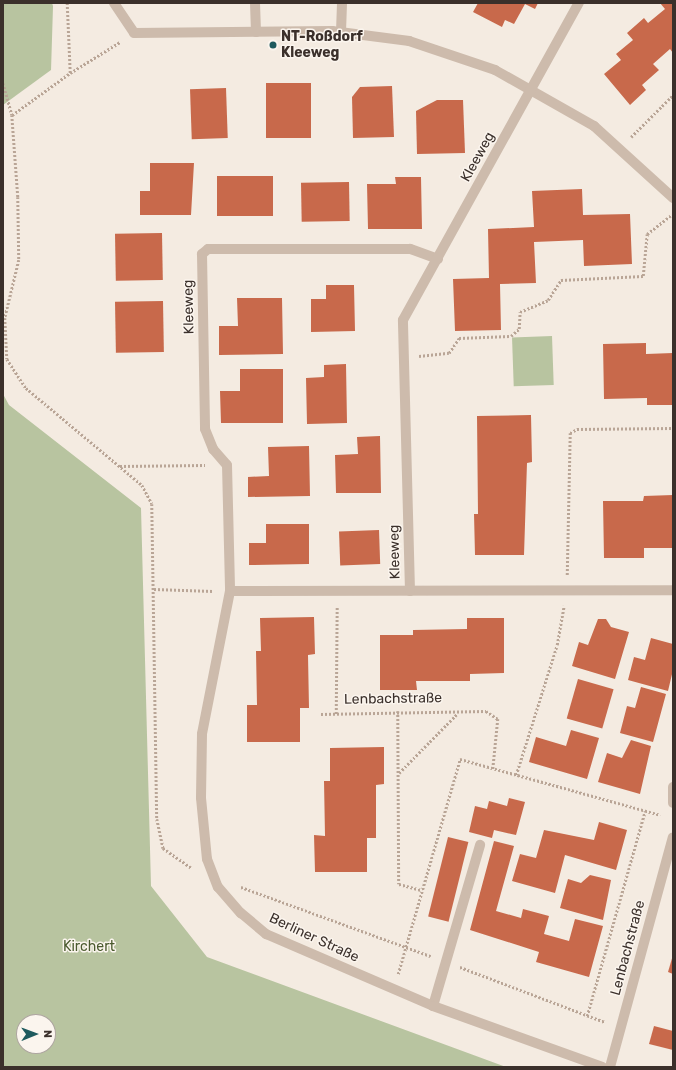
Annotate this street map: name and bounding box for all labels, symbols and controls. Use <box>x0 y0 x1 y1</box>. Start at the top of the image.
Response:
place label: NT-Roßdorf Kleeweg <box>281 29 363 62</box>
marker: NT-Roßdorf Kleeweg <box>268 40 278 50</box>
street label: Kleeweg <box>457 129 499 185</box>
street label: Kleeweg <box>180 280 198 334</box>
street label: Kleeweg <box>386 525 404 579</box>
street label: Lenbachstraße <box>344 690 442 708</box>
street label: Lenbachstraße <box>607 898 649 998</box>
street label: Berliner Straße <box>266 910 362 966</box>
park label: Kirchert <box>63 939 115 955</box>
north arrow <box>16 1014 56 1054</box>
text: N <box>41 1030 54 1038</box>

